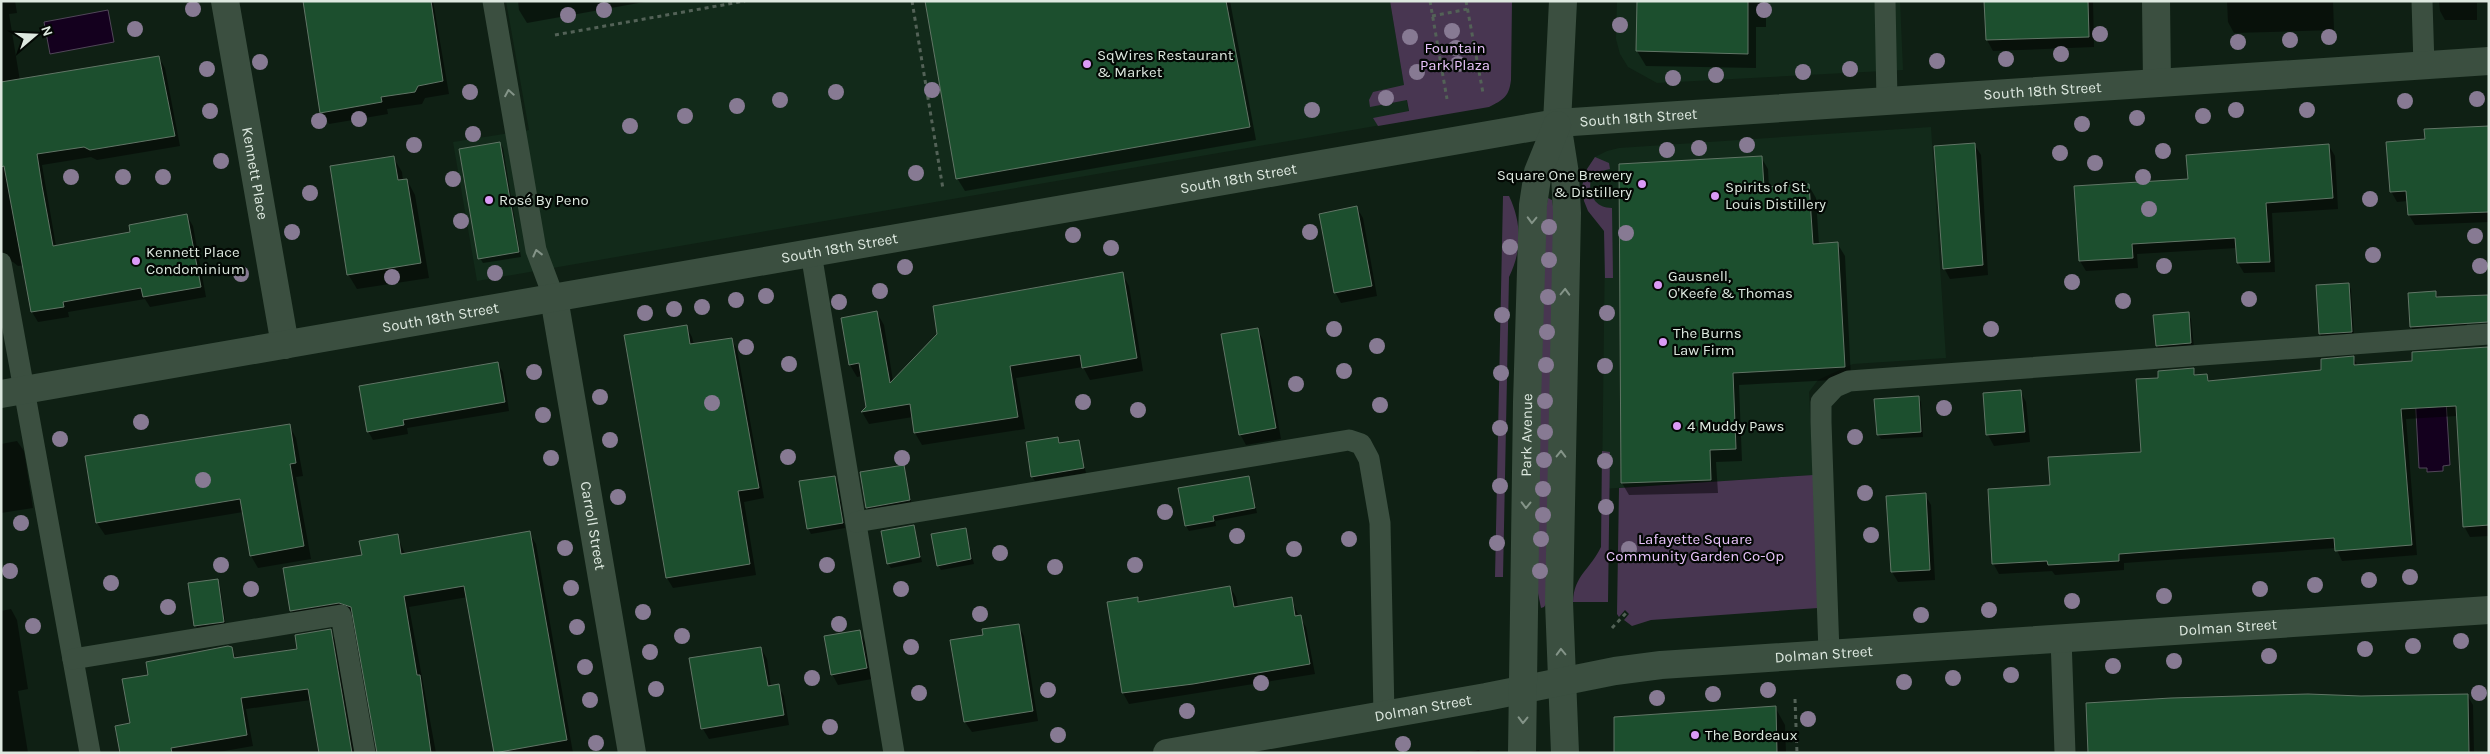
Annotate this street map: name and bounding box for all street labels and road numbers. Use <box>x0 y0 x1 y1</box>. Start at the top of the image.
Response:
street label: South 18th Street <box>1983 78 2102 104</box>
street label: South 18th Street <box>1579 105 1698 130</box>
street label: Kennett Place <box>238 126 272 221</box>
street label: South 18th Street <box>1179 159 1299 198</box>
street label: South 18th Street <box>780 229 900 267</box>
street label: South 18th Street <box>381 298 501 336</box>
street label: Park Avenue <box>1517 393 1536 477</box>
street label: Carroll Street <box>577 480 610 572</box>
street label: Dolman Street <box>2178 615 2278 640</box>
street label: Dolman Street <box>1774 642 1874 666</box>
street label: Dolman Street <box>1373 691 1473 725</box>

